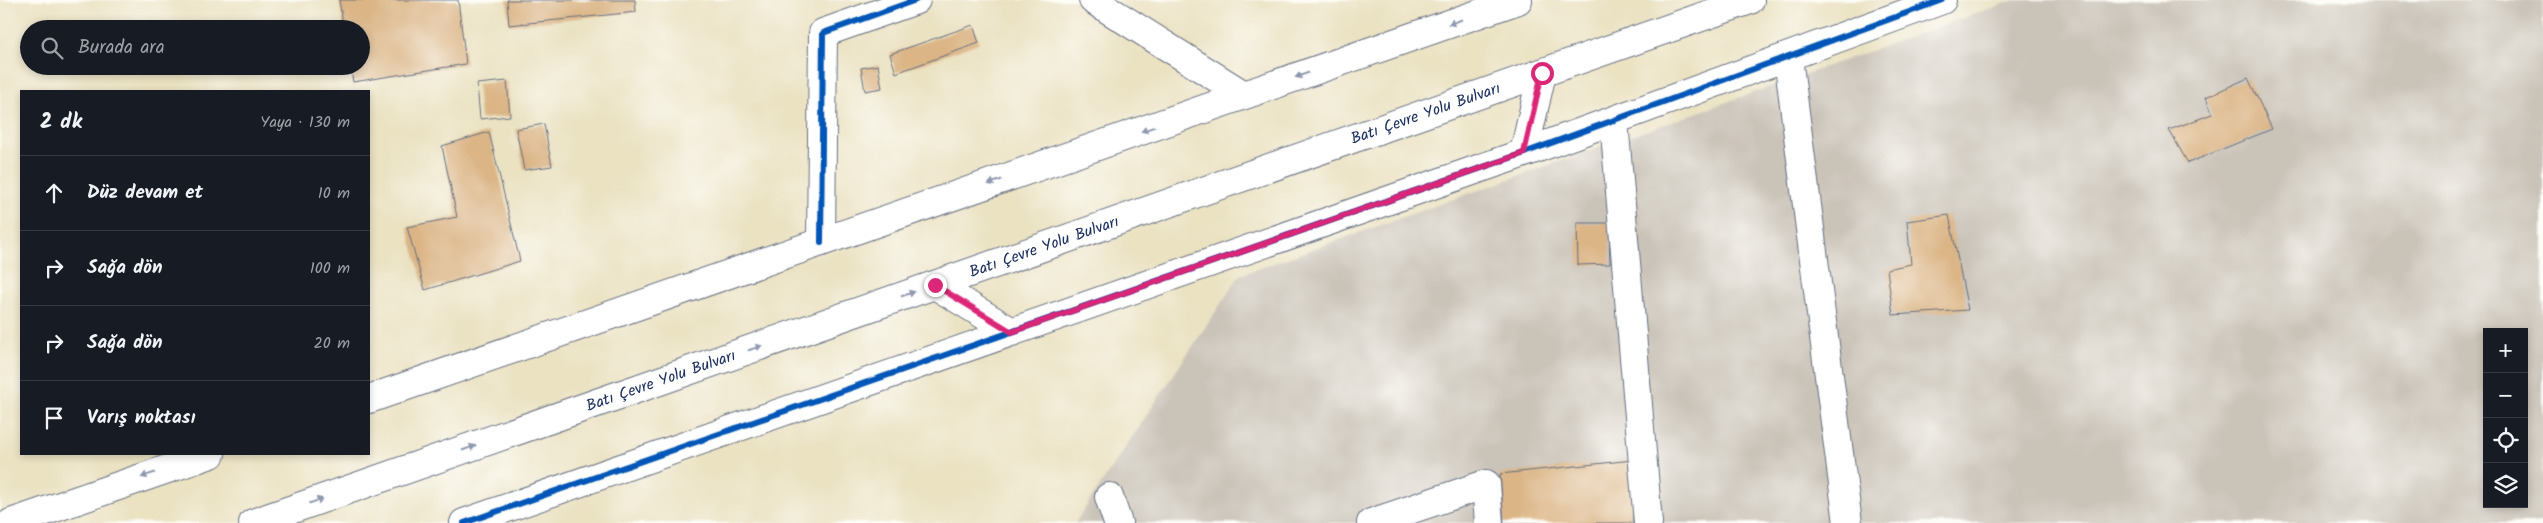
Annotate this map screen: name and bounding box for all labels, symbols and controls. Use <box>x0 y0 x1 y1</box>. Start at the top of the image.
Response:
one-way arrow <box>1447 18 1462 26</box>
search box <box>20 20 370 75</box>
text: Burada ara <box>78 33 165 63</box>
icon: search <box>38 34 66 62</box>
route start <box>1531 62 1554 85</box>
one-way arrow <box>1294 72 1309 79</box>
street label: Batı Çevre Yolu Bulvarı <box>1347 76 1504 151</box>
text: 2 dk <box>40 106 82 139</box>
text: Yaya · 130 m <box>260 110 350 135</box>
one-way arrow <box>1140 125 1155 133</box>
text: Düz devam et <box>87 178 203 208</box>
icon: ahead <box>40 179 68 207</box>
one-way arrow <box>987 179 1002 186</box>
text: 10 m <box>318 181 350 206</box>
street label: Batı Çevre Yolu Bulvarı <box>966 209 1122 284</box>
text: Sağa dön <box>87 253 163 283</box>
icon: right <box>40 254 68 282</box>
text: 100 m <box>310 256 350 281</box>
route end <box>924 274 947 297</box>
one-way arrow <box>901 290 916 298</box>
text: Sağa dön <box>87 328 163 358</box>
map controls <box>2483 328 2528 508</box>
button: + <box>2483 328 2528 373</box>
icon: right <box>40 329 68 357</box>
text: 20 m <box>314 331 350 356</box>
street label: Batı Çevre Yolu Bulvarı <box>583 343 739 418</box>
one-way arrow <box>747 344 762 351</box>
button: − <box>2483 373 2528 418</box>
text: Varış noktası <box>87 403 195 433</box>
icon: arrive <box>40 404 68 432</box>
button: locate <box>2483 418 2528 463</box>
one-way arrow <box>462 443 477 451</box>
button: layers <box>2483 463 2528 508</box>
one-way arrow <box>140 472 155 480</box>
one-way arrow <box>308 497 323 504</box>

